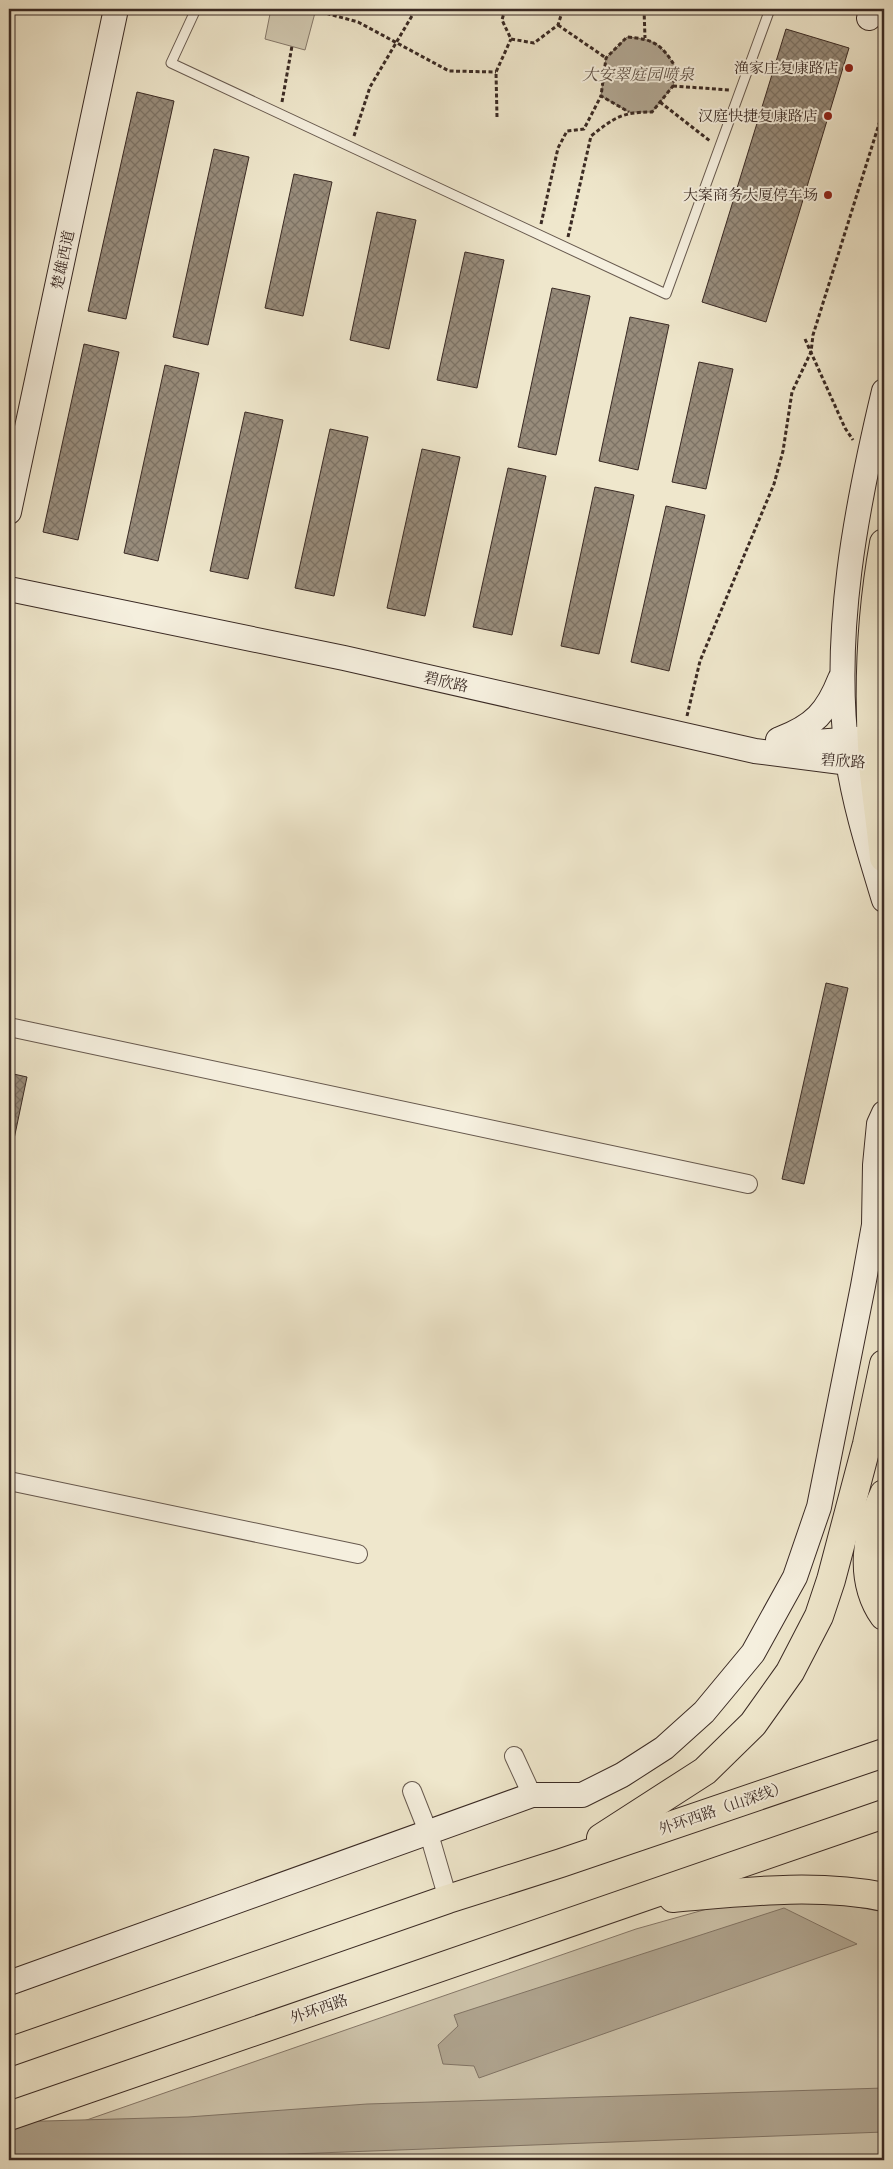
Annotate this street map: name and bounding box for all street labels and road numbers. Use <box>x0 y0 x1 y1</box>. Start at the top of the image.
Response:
street label: 楚雄西道 <box>47 229 79 291</box>
street label: 碧欣路 <box>422 667 470 697</box>
street label: 碧欣路 <box>820 749 866 773</box>
street label: 外环西路（山深线） <box>656 1777 790 1839</box>
street label: 外环西路 <box>287 1990 351 2028</box>

